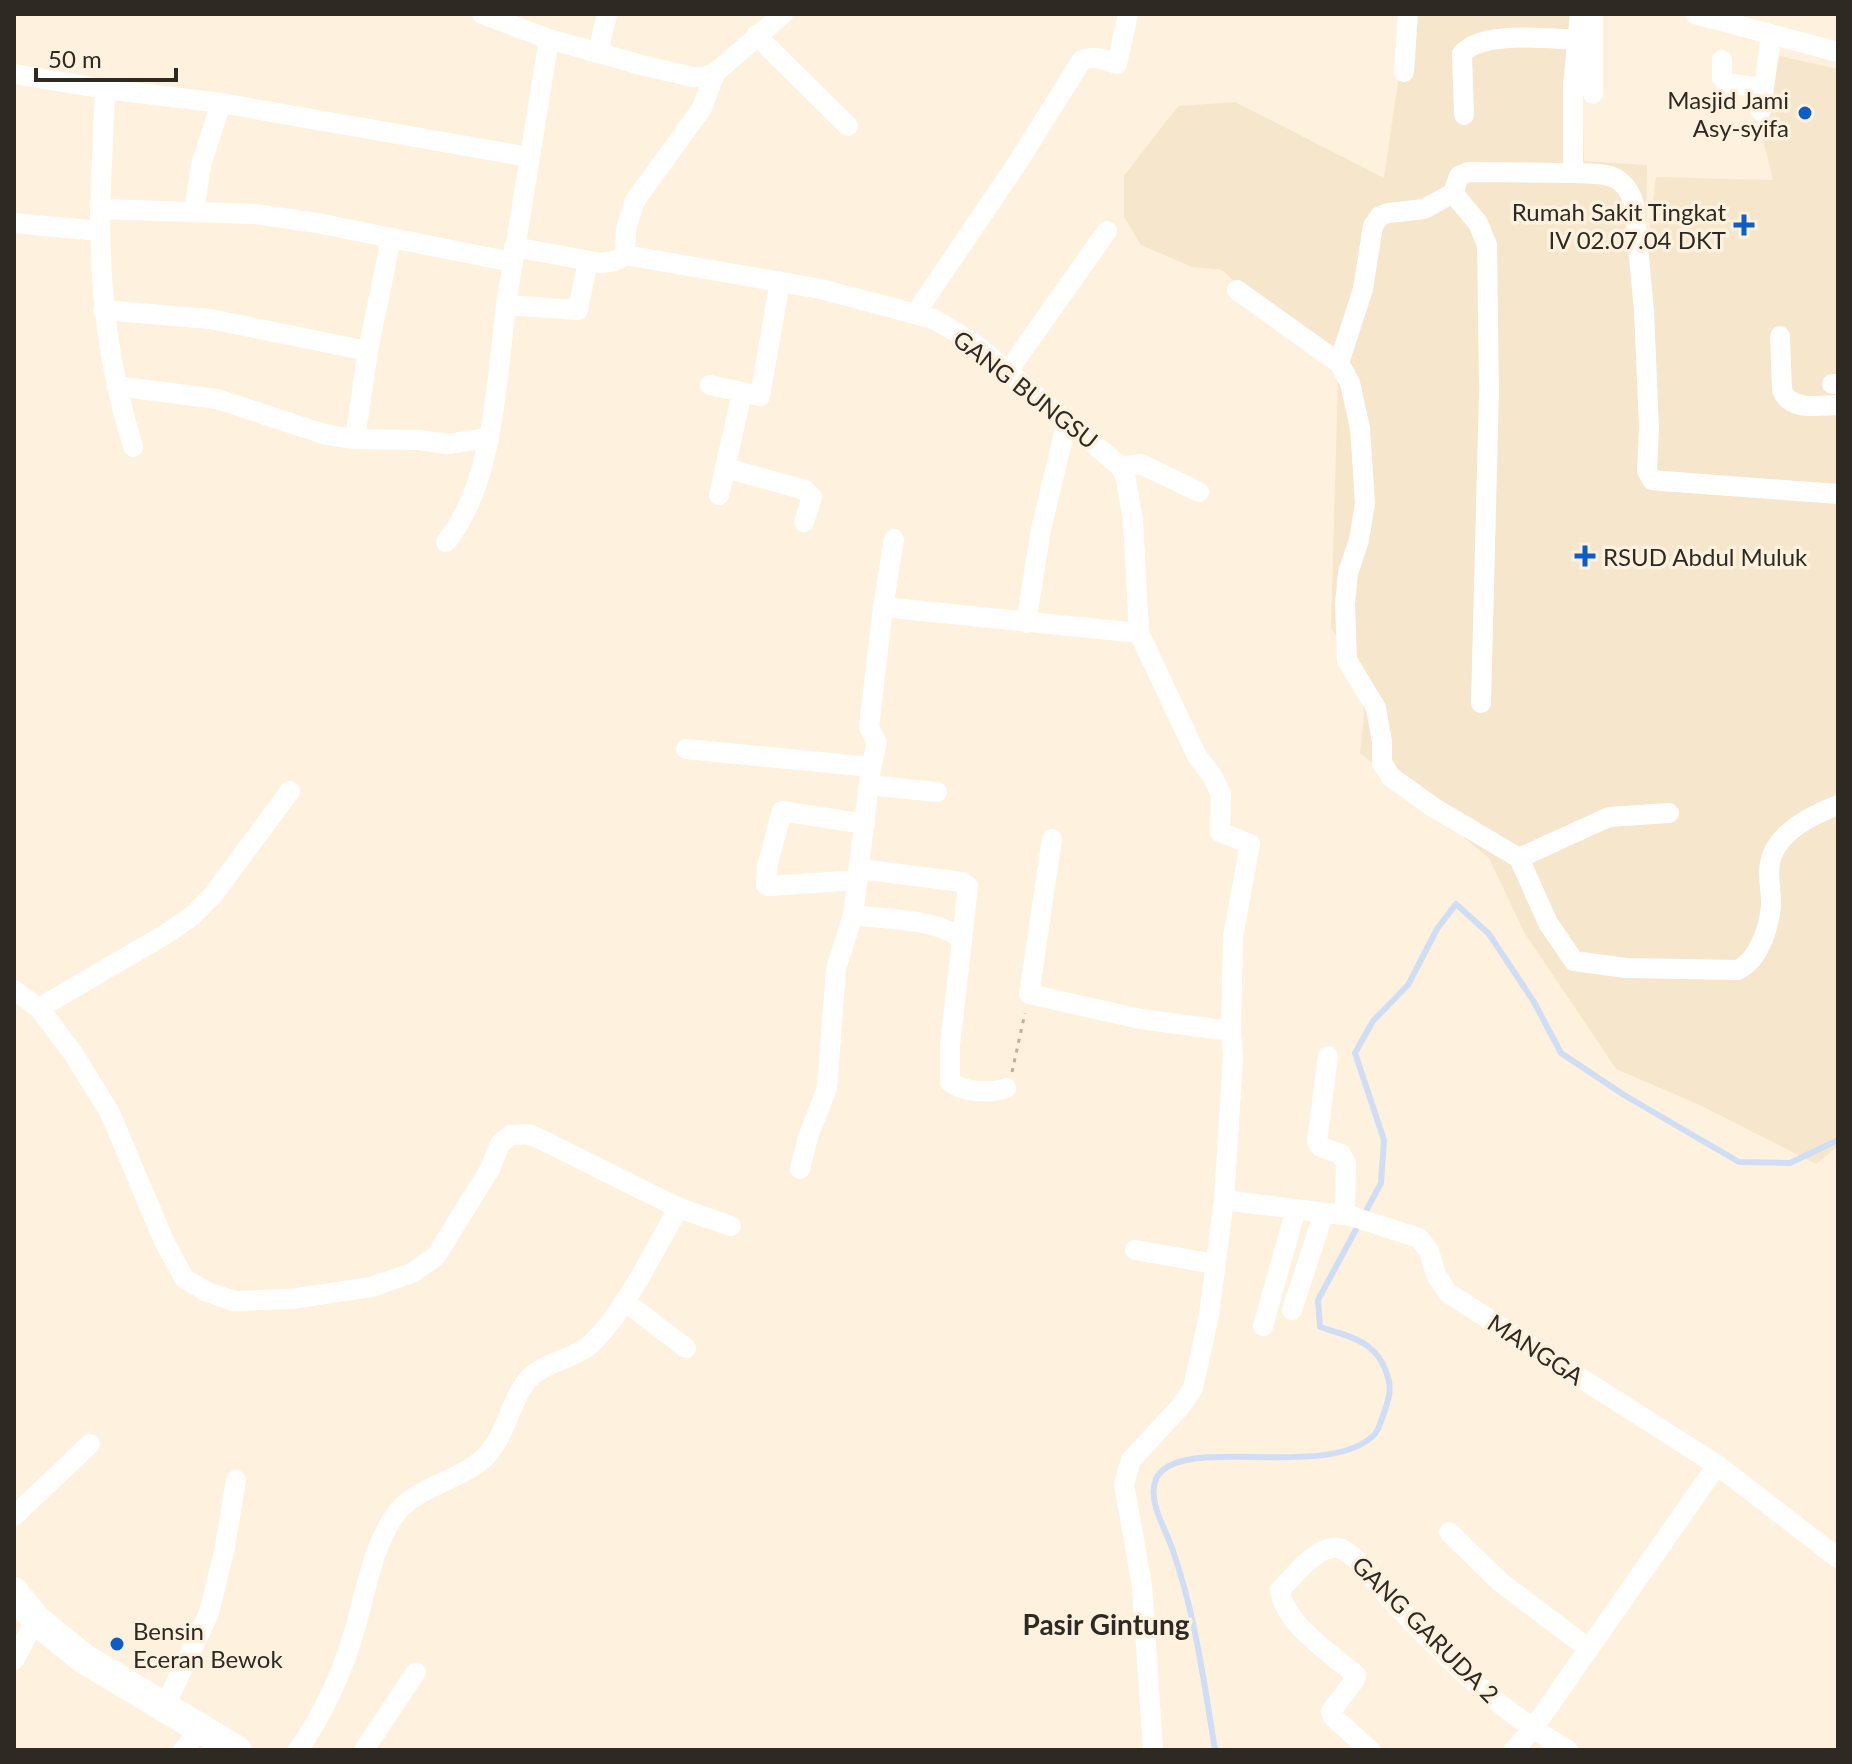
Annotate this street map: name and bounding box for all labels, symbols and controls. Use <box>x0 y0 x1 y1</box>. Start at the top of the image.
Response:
scale bar <box>36 32 176 82</box>
text: 50 m <box>48 44 102 73</box>
place label: Masjid Jami Asy-syifa <box>1667 85 1789 142</box>
marker: Masjid Jami Asy-syifa <box>1796 104 1814 122</box>
place label: Rumah Sakit Tingkat IV 02.07.04 DKT <box>1512 197 1726 254</box>
marker: Rumah Sakit Tingkat IV 02.07.04 DKT <box>1733 214 1755 236</box>
street label: GANG BUNGSU <box>948 324 1104 454</box>
place label: RSUD Abdul Muluk <box>1603 542 1808 571</box>
marker: RSUD Abdul Muluk <box>1574 545 1596 567</box>
street label: MANGGA <box>1483 1307 1590 1391</box>
street label: GANG GARUDA 2 <box>1347 1550 1505 1708</box>
district label: Pasir Gintung <box>1023 1607 1190 1641</box>
place label: Bensin Eceran Bewok <box>133 1616 283 1673</box>
marker: Bensin Eceran Bewok <box>108 1635 126 1653</box>

